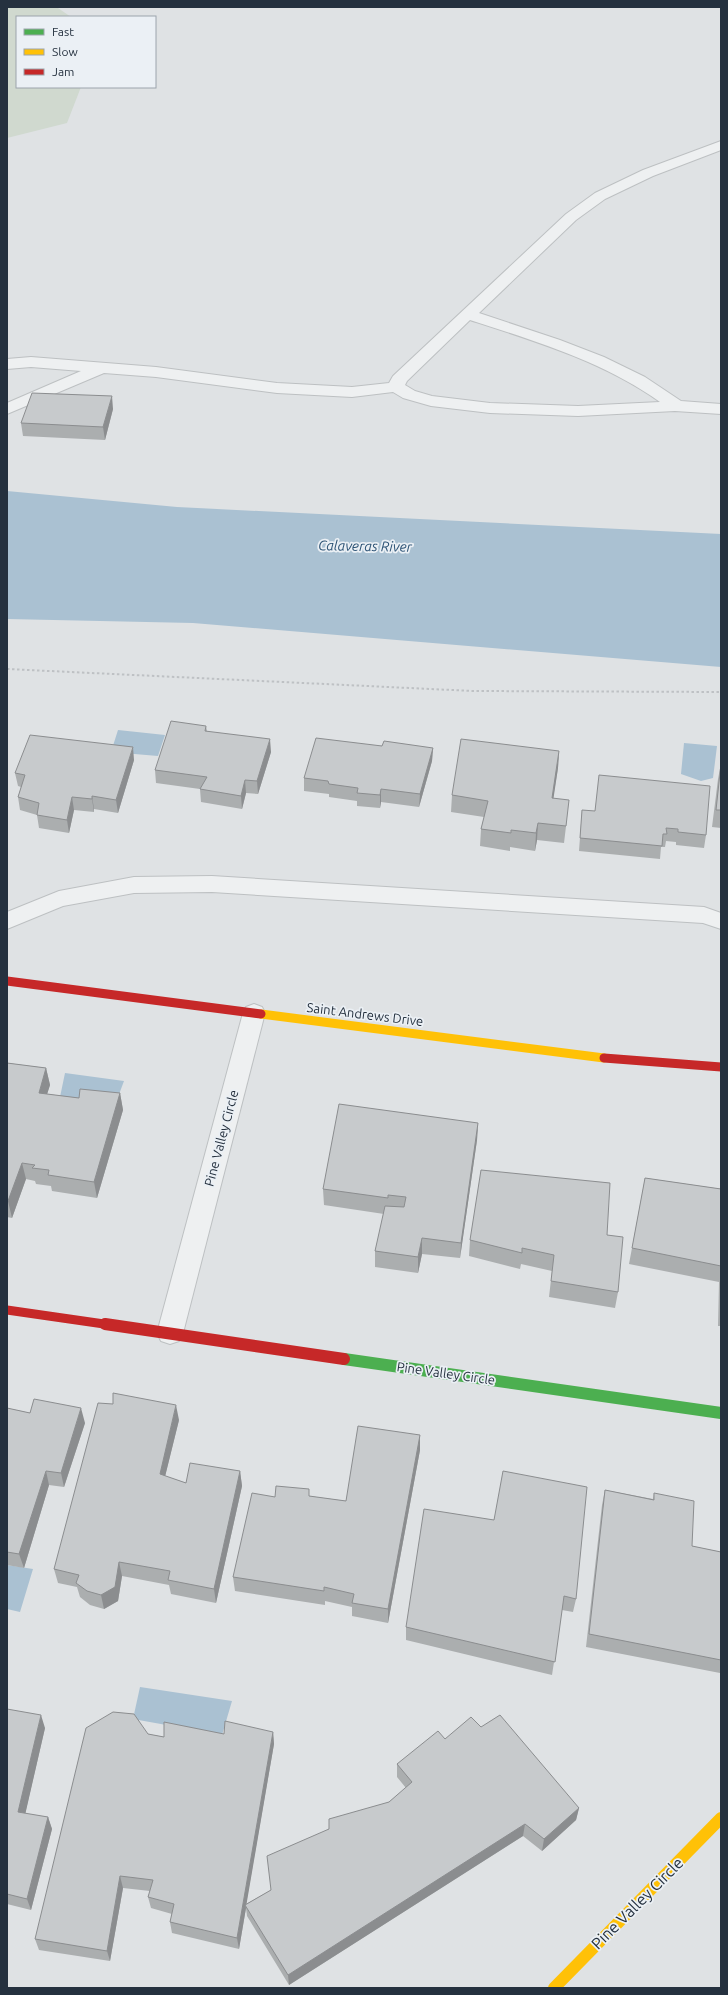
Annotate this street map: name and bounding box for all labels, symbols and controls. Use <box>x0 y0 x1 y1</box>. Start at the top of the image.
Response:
legend <box>16 16 156 88</box>
text: Fast <box>52 25 74 38</box>
text: Slow <box>52 45 78 58</box>
text: Jam <box>52 65 74 78</box>
water label: Calaveras River <box>318 537 413 555</box>
street label: Saint Andrews Drive <box>306 1000 424 1028</box>
street label: Pine Valley Circle <box>201 1088 241 1188</box>
street label: Pine Valley Circle <box>396 1359 496 1387</box>
street label: Pine Valley Circle <box>587 1853 687 1953</box>

